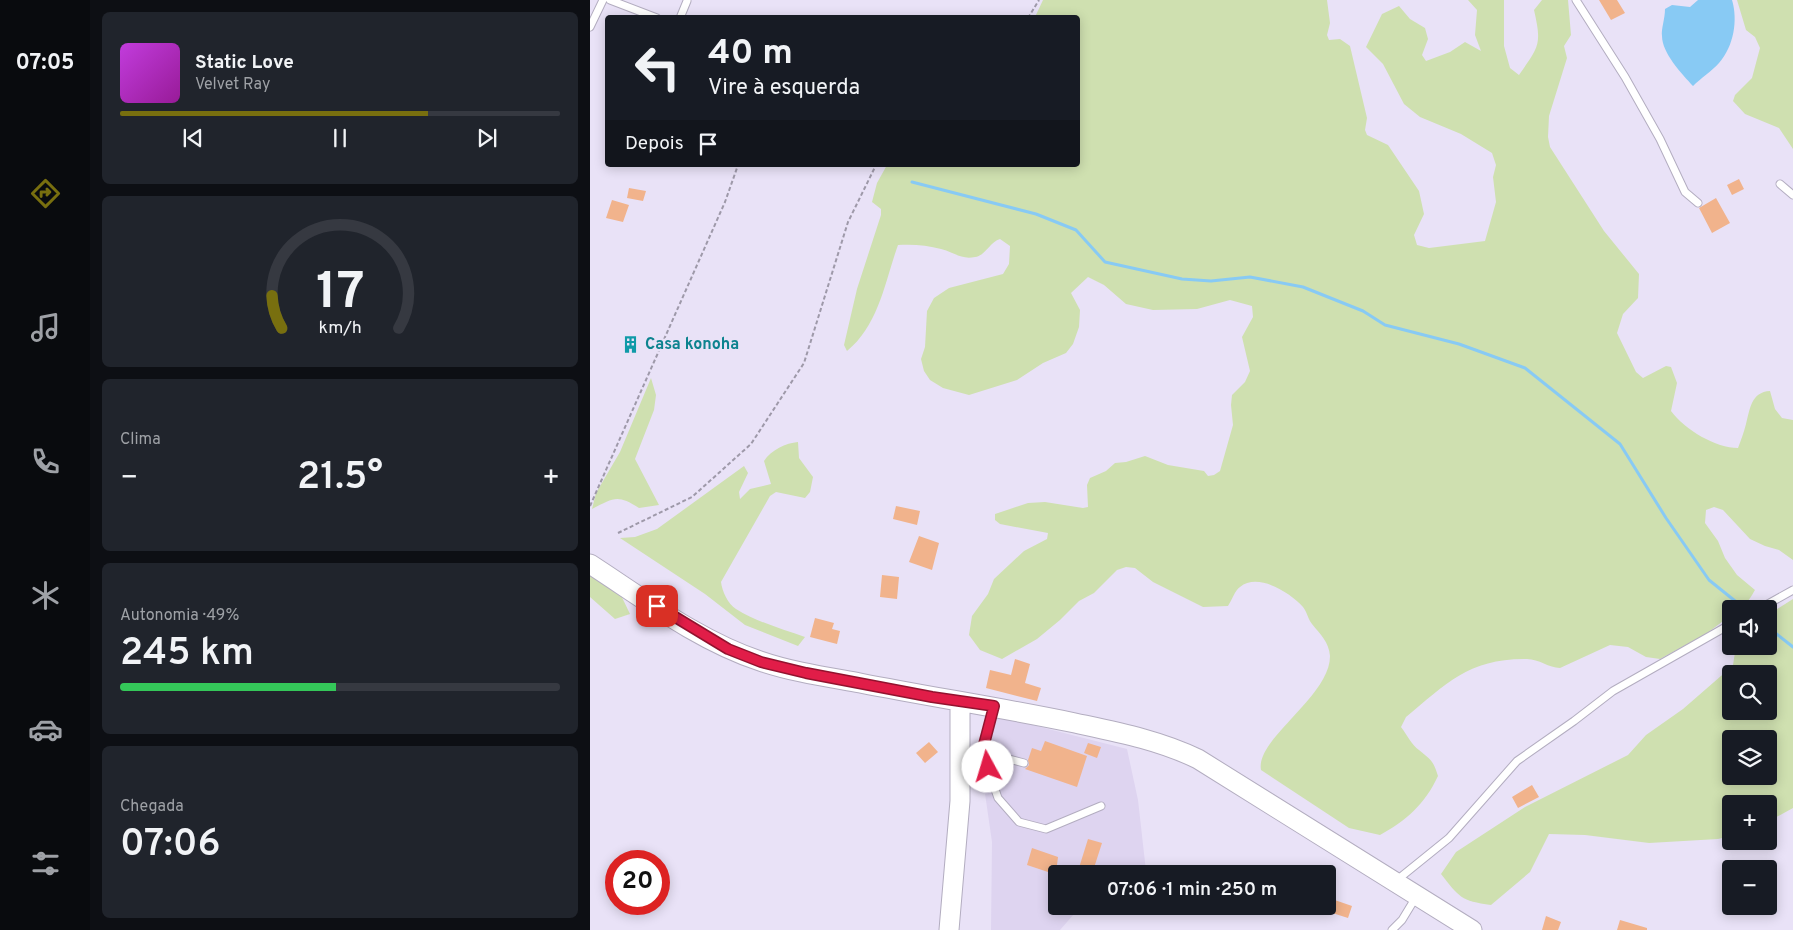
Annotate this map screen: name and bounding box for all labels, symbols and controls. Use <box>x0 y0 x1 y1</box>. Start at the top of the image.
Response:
text: 40 m <box>708 32 793 76</box>
icon: left <box>625 35 690 100</box>
text: 07:05 <box>15 50 75 77</box>
text: Static Love <box>195 51 294 75</box>
text: Velvet Ray <box>195 75 270 95</box>
text: Vire à esquerda <box>708 75 860 102</box>
icon: previous <box>179 124 207 152</box>
icon: pause <box>326 124 354 152</box>
icon: next <box>473 124 501 152</box>
icon: arrive <box>694 130 722 158</box>
text: Depois <box>625 132 684 156</box>
icon: directions <box>28 176 63 211</box>
text: 17 <box>316 261 364 327</box>
icon: music <box>28 310 63 345</box>
text: km/h <box>318 317 362 340</box>
building icon: Casa konoha <box>621 335 641 355</box>
place label: Casa konoha <box>645 335 739 355</box>
text: Clima <box>120 430 161 450</box>
icon: phone <box>28 444 63 479</box>
text: 21.5° <box>297 454 383 503</box>
text: − <box>120 461 138 497</box>
text: + <box>542 461 560 497</box>
icon: climate <box>28 578 63 613</box>
pin <box>636 585 678 627</box>
icon: arrive <box>643 592 671 620</box>
map controls <box>1722 600 1777 915</box>
button: sound <box>1722 600 1777 655</box>
text: Autonomia · 49% <box>120 606 239 626</box>
text: 245 km <box>120 630 254 679</box>
button: search <box>1722 665 1777 720</box>
icon: car <box>28 712 63 747</box>
button: layers <box>1722 730 1777 785</box>
position arrow <box>961 740 1013 792</box>
button: + <box>1722 795 1777 850</box>
text: Chegada <box>120 797 184 817</box>
text: 07:06 <box>120 821 221 870</box>
icon: filters <box>28 846 63 881</box>
speed limit sign: 20 <box>605 850 670 915</box>
button: − <box>1722 860 1777 915</box>
text: 07:06 · 1 min · 250 m <box>1107 878 1277 902</box>

